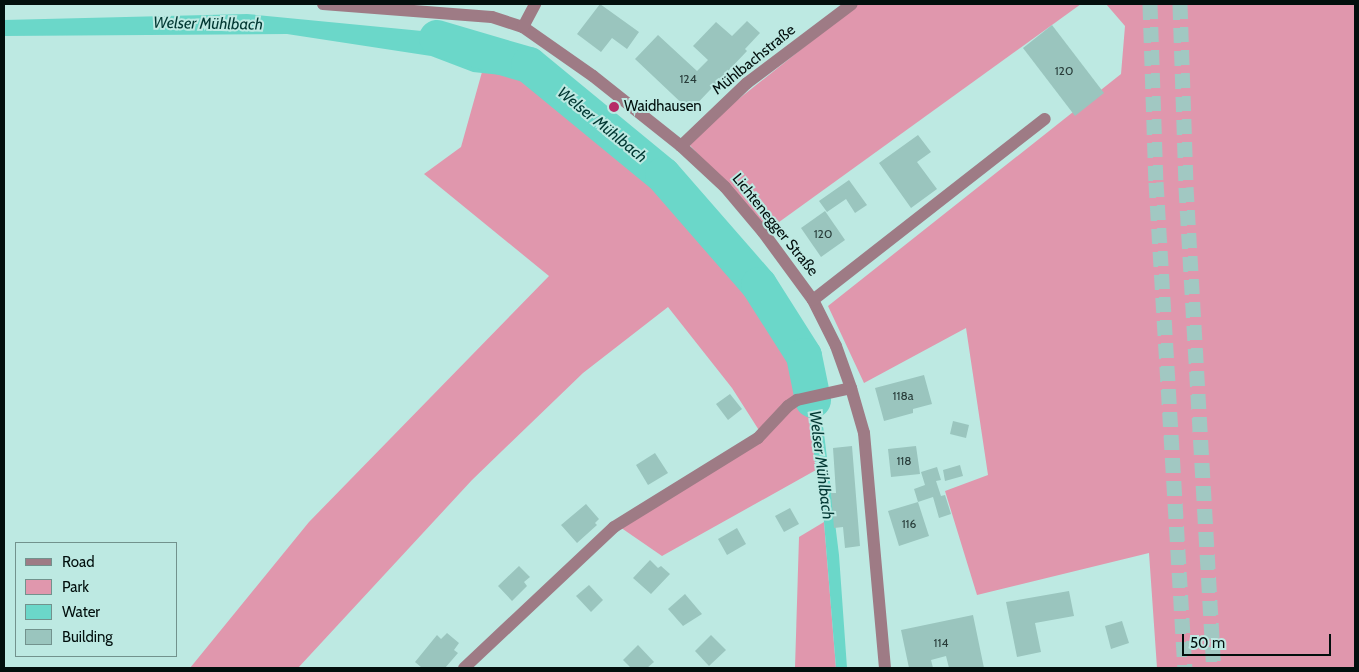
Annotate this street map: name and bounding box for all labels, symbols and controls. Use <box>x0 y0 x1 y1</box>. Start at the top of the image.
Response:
water label: Welser Mühlbach <box>153 13 263 35</box>
street label: Mühlbachstraße <box>709 21 799 99</box>
house number: 120 <box>1055 64 1073 78</box>
house number: 124 <box>679 72 697 86</box>
water label: Welser Mühlbach <box>553 83 651 167</box>
place label: Waidhausen <box>624 98 702 116</box>
marker: Waidhausen <box>608 101 620 113</box>
street label: Lichtenegger Straße <box>728 170 822 280</box>
house number: 120 <box>814 227 832 241</box>
house number: 118a <box>893 389 913 403</box>
water label: Welser Mühlbach <box>805 409 837 521</box>
house number: 118 <box>896 454 912 468</box>
house number: 116 <box>902 517 916 531</box>
legend <box>15 542 178 657</box>
text: Road <box>62 553 95 571</box>
text: Park <box>62 578 89 596</box>
text: Water <box>62 603 100 621</box>
scale bar <box>1184 624 1333 656</box>
text: Building <box>62 628 113 646</box>
text: 50 m <box>1190 634 1225 652</box>
house number: 114 <box>934 636 948 650</box>

